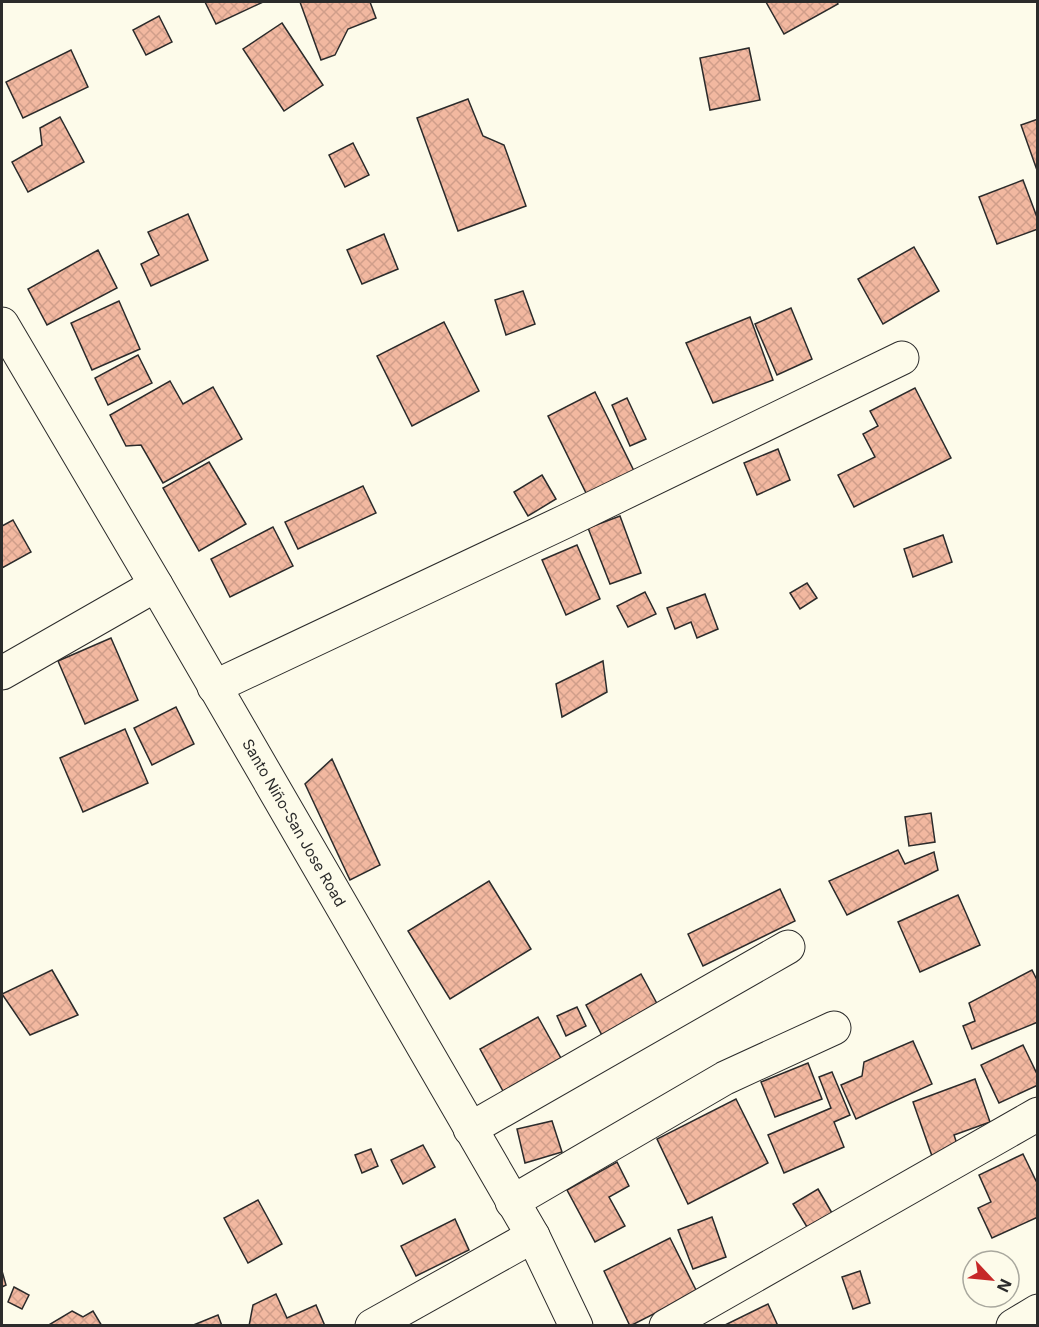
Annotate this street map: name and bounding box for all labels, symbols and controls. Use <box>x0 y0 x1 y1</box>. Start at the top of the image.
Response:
street label: Santo Niño-San Jose Road <box>238 736 350 910</box>
north arrow <box>961 1249 1021 1309</box>
text: N <box>993 1276 1016 1295</box>

